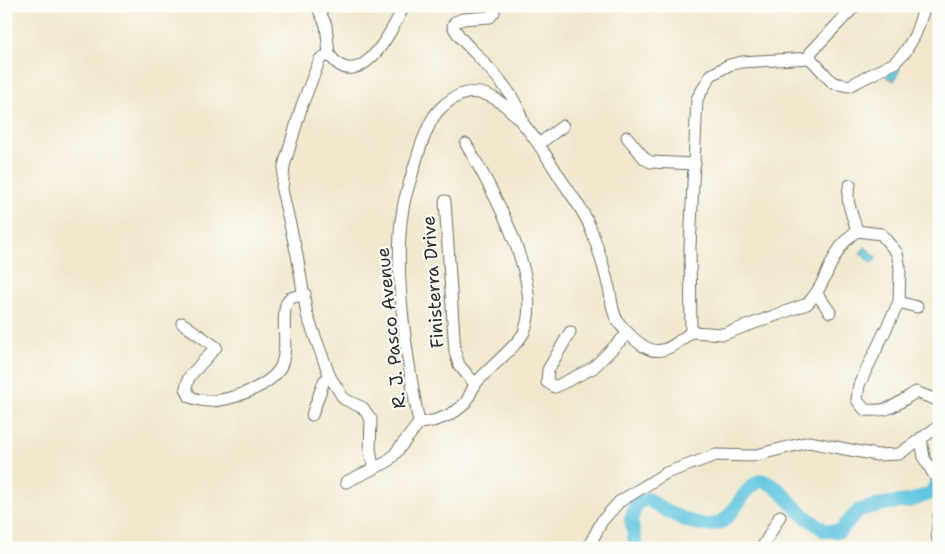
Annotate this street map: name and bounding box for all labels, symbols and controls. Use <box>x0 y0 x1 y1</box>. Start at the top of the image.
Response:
street label: Finisterra Drive <box>416 215 450 349</box>
street label: R. J. Pasco Avenue <box>371 246 411 410</box>

